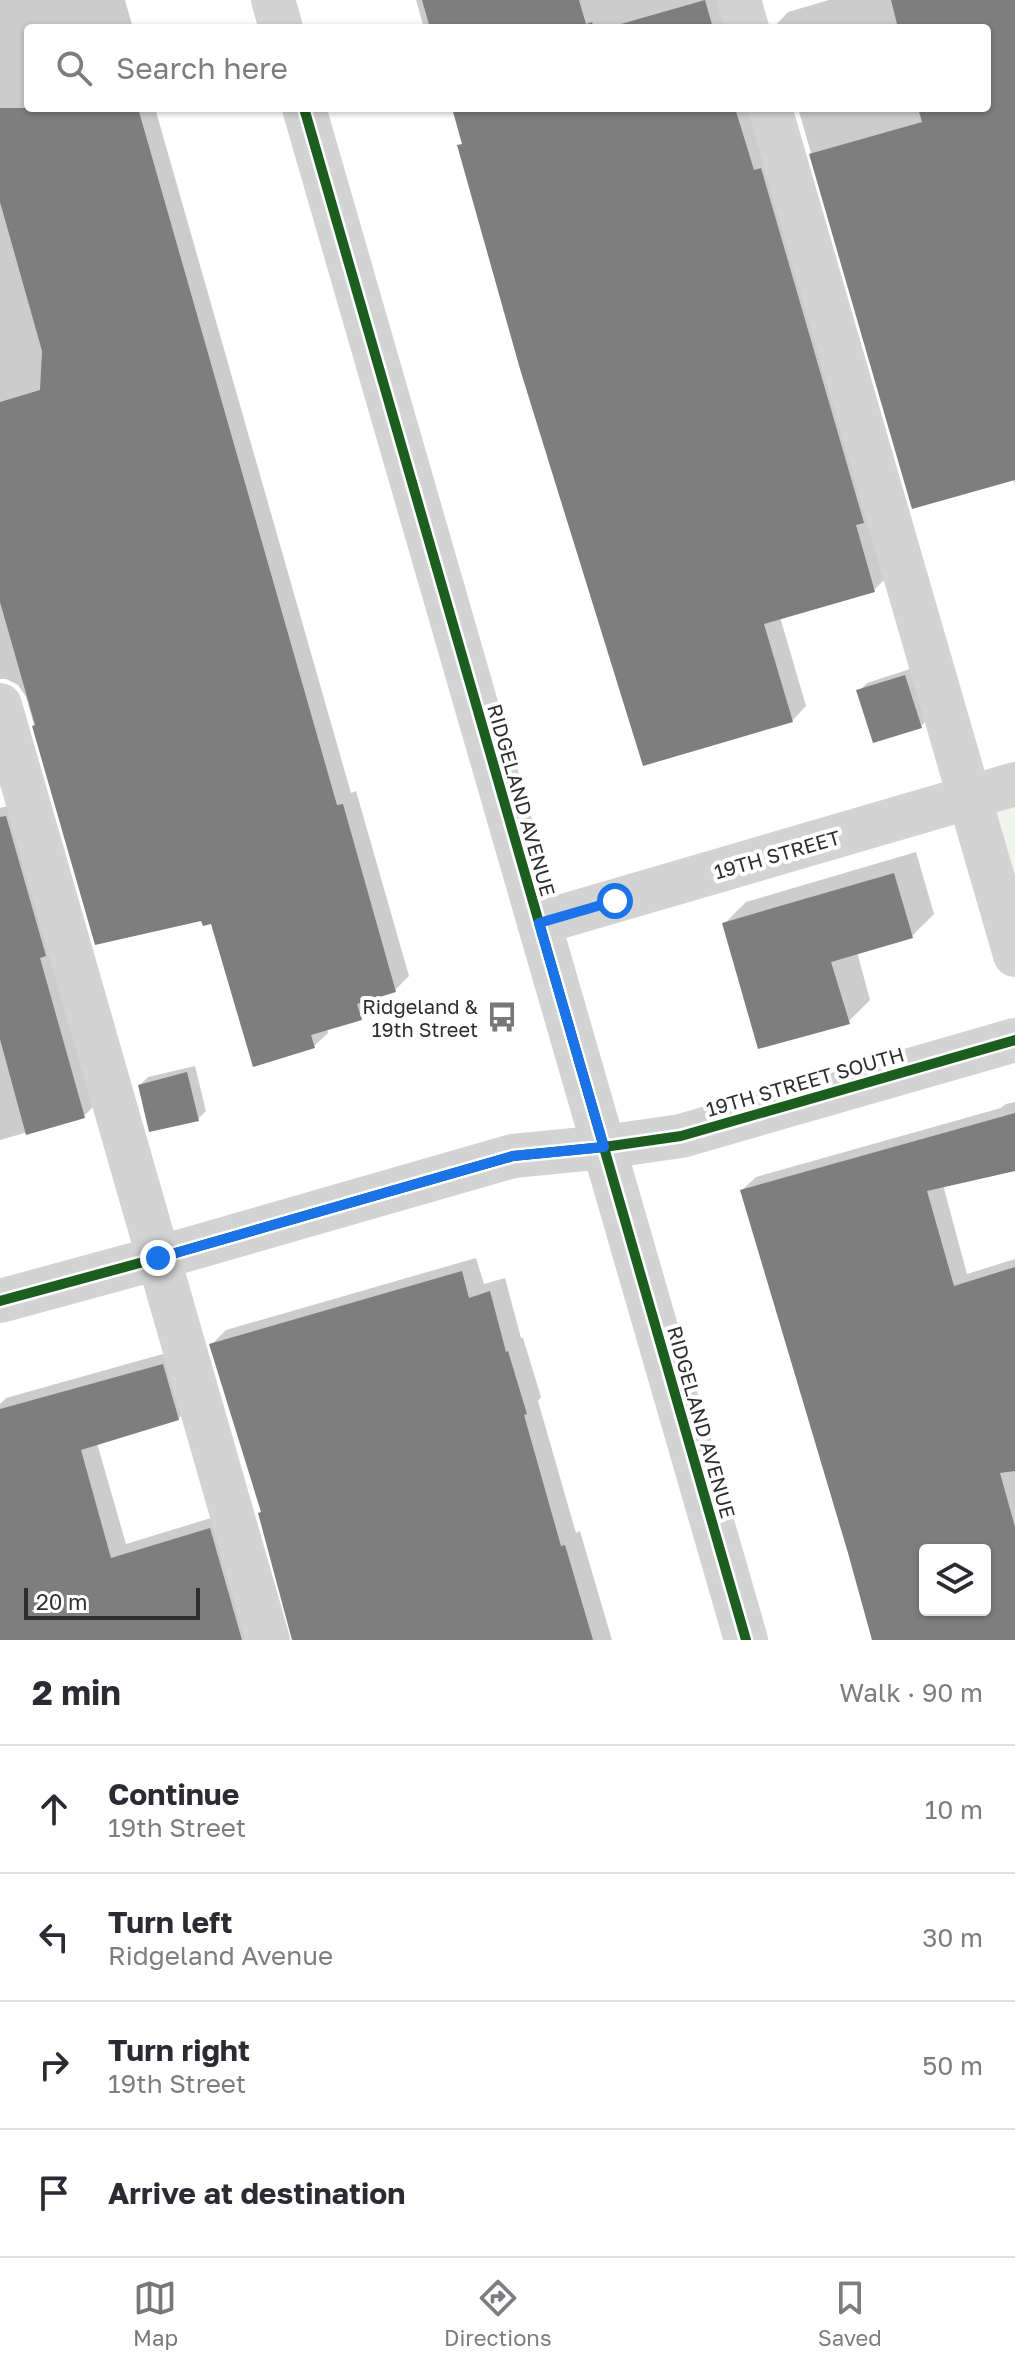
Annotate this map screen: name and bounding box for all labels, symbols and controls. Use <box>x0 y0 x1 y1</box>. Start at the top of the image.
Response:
search box <box>24 24 991 112</box>
icon: search <box>52 46 96 90</box>
text: Search here <box>116 50 288 86</box>
street label: RIDGELAND AVENUE <box>483 701 561 899</box>
street label: 19TH STREET <box>711 825 843 883</box>
route start <box>597 883 633 919</box>
place label: Ridgeland & 19th Street <box>362 994 479 1041</box>
bus stop icon: Ridgeland & 19th Street <box>485 1000 519 1034</box>
street label: 19TH STREET SOUTH <box>703 1041 907 1121</box>
route end <box>140 1240 176 1276</box>
street label: RIDGELAND AVENUE <box>663 1323 741 1521</box>
map controls <box>919 1544 991 1616</box>
button: layers <box>919 1544 991 1616</box>
scale bar <box>24 1584 200 1620</box>
text: 20 m <box>36 1588 87 1615</box>
text: 2 min <box>32 1672 121 1712</box>
text: Walk · 90 m <box>839 1677 983 1708</box>
text: Continue <box>108 1776 239 1812</box>
icon: ahead <box>32 1787 76 1831</box>
text: 10 m <box>925 1794 983 1825</box>
text: 19th Street <box>108 1812 246 1843</box>
text: Turn left <box>108 1904 233 1940</box>
icon: left <box>32 1915 76 1959</box>
text: 30 m <box>922 1922 983 1953</box>
text: Ridgeland Avenue <box>108 1940 333 1971</box>
text: Turn right <box>108 2032 250 2068</box>
icon: right <box>32 2043 76 2087</box>
text: 50 m <box>922 2050 983 2081</box>
text: 19th Street <box>108 2068 246 2099</box>
icon: arrive <box>32 2171 76 2215</box>
text: Arrive at destination <box>108 2175 405 2211</box>
tab: Map <box>133 2276 178 2351</box>
tab: Directions <box>444 2276 552 2351</box>
tab: Saved <box>818 2276 882 2351</box>

